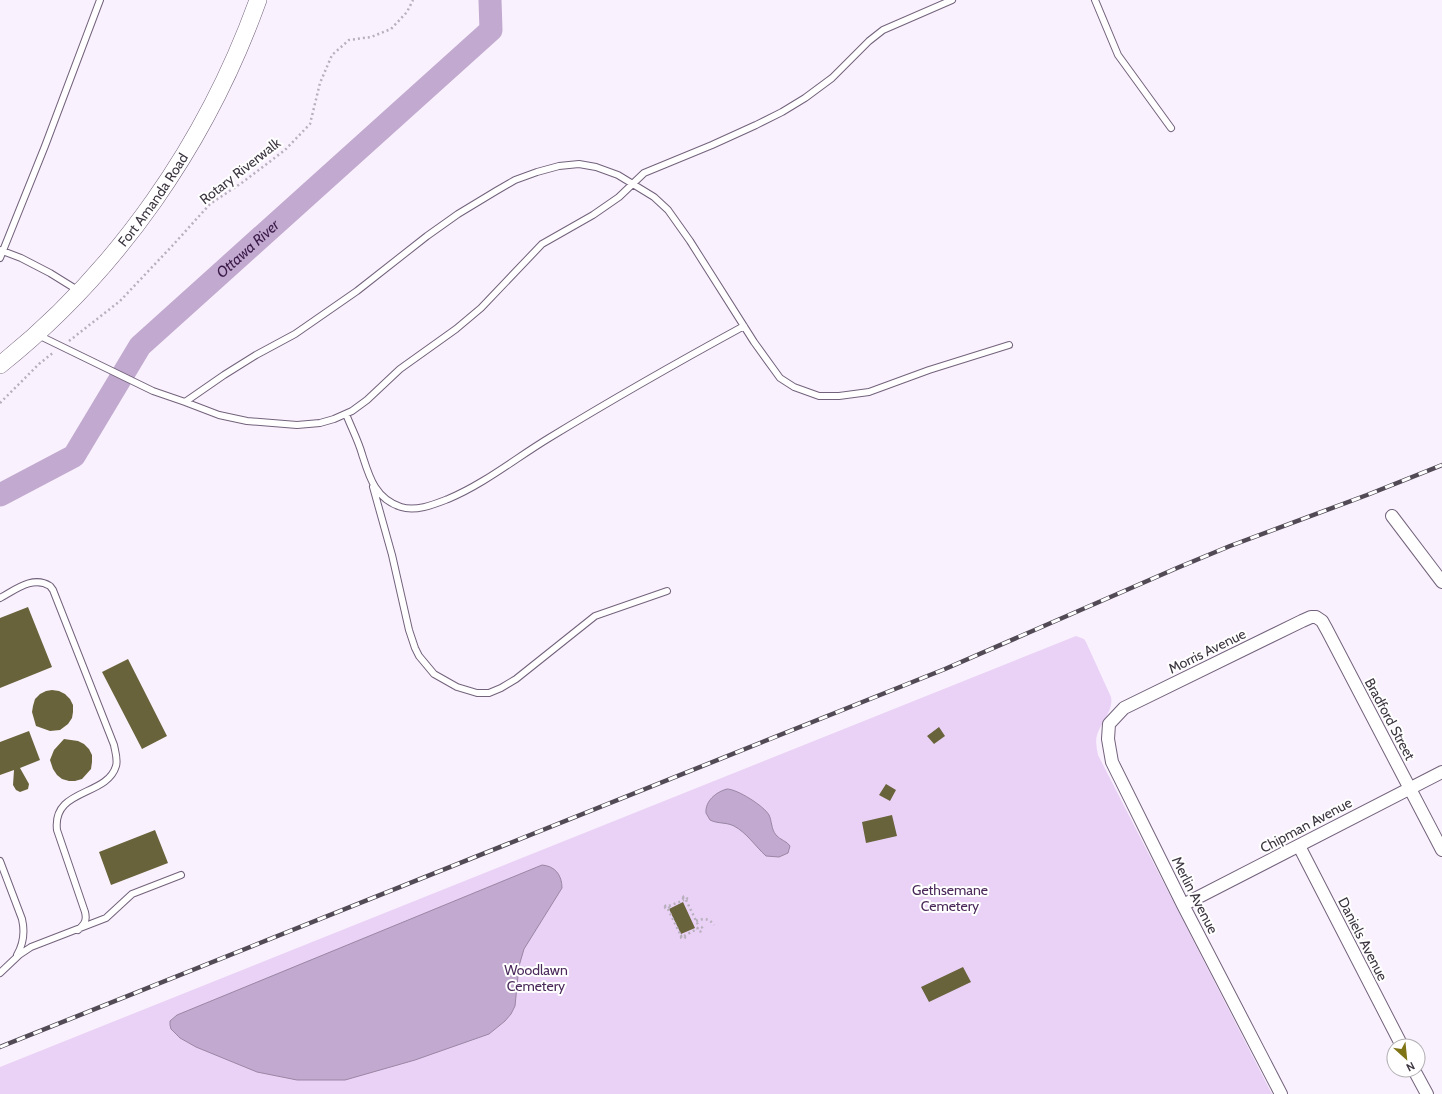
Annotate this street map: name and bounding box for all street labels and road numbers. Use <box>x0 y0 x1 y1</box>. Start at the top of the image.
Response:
street label: Rotary Riverwalk <box>196 133 285 208</box>
street label: Fort Amanda Road <box>114 150 192 250</box>
street label: Morris Avenue <box>1165 624 1249 678</box>
street label: Bradford Street <box>1361 675 1419 763</box>
street label: Chipman Avenue <box>1257 793 1355 857</box>
street label: Merlin Avenue <box>1168 853 1222 937</box>
street label: Daniels Avenue <box>1334 894 1392 984</box>

